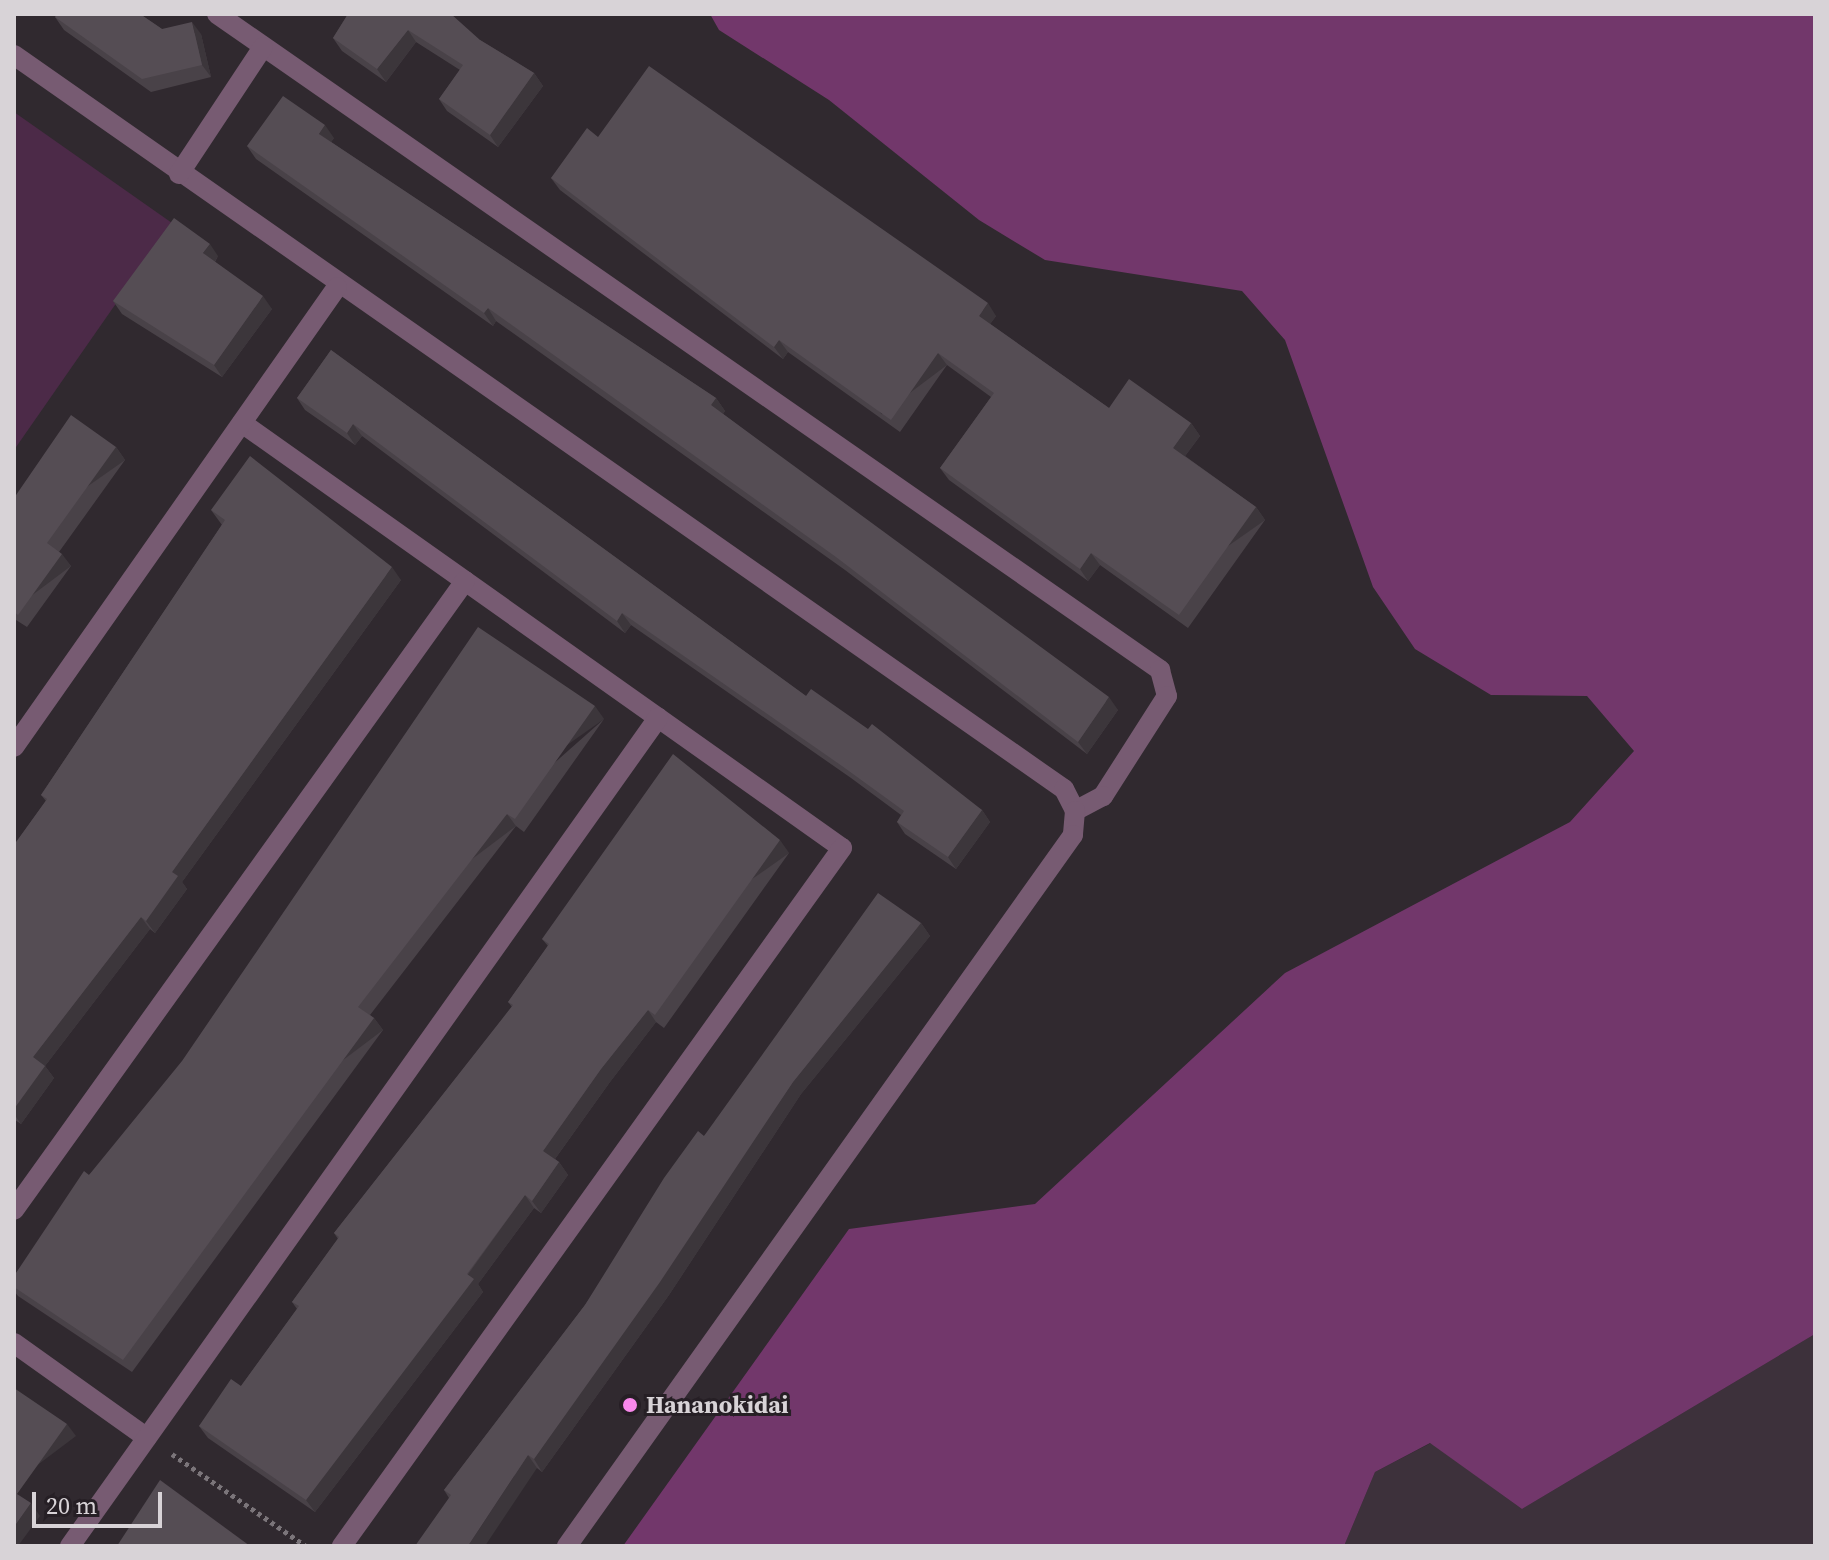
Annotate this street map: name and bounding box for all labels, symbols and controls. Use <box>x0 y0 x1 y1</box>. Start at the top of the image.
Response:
place label: Hananokidai <box>646 1391 788 1419</box>
marker: Hananokidai <box>621 1396 639 1414</box>
scale bar <box>36 1476 166 1526</box>
text: 20 m <box>46 1489 97 1522</box>

